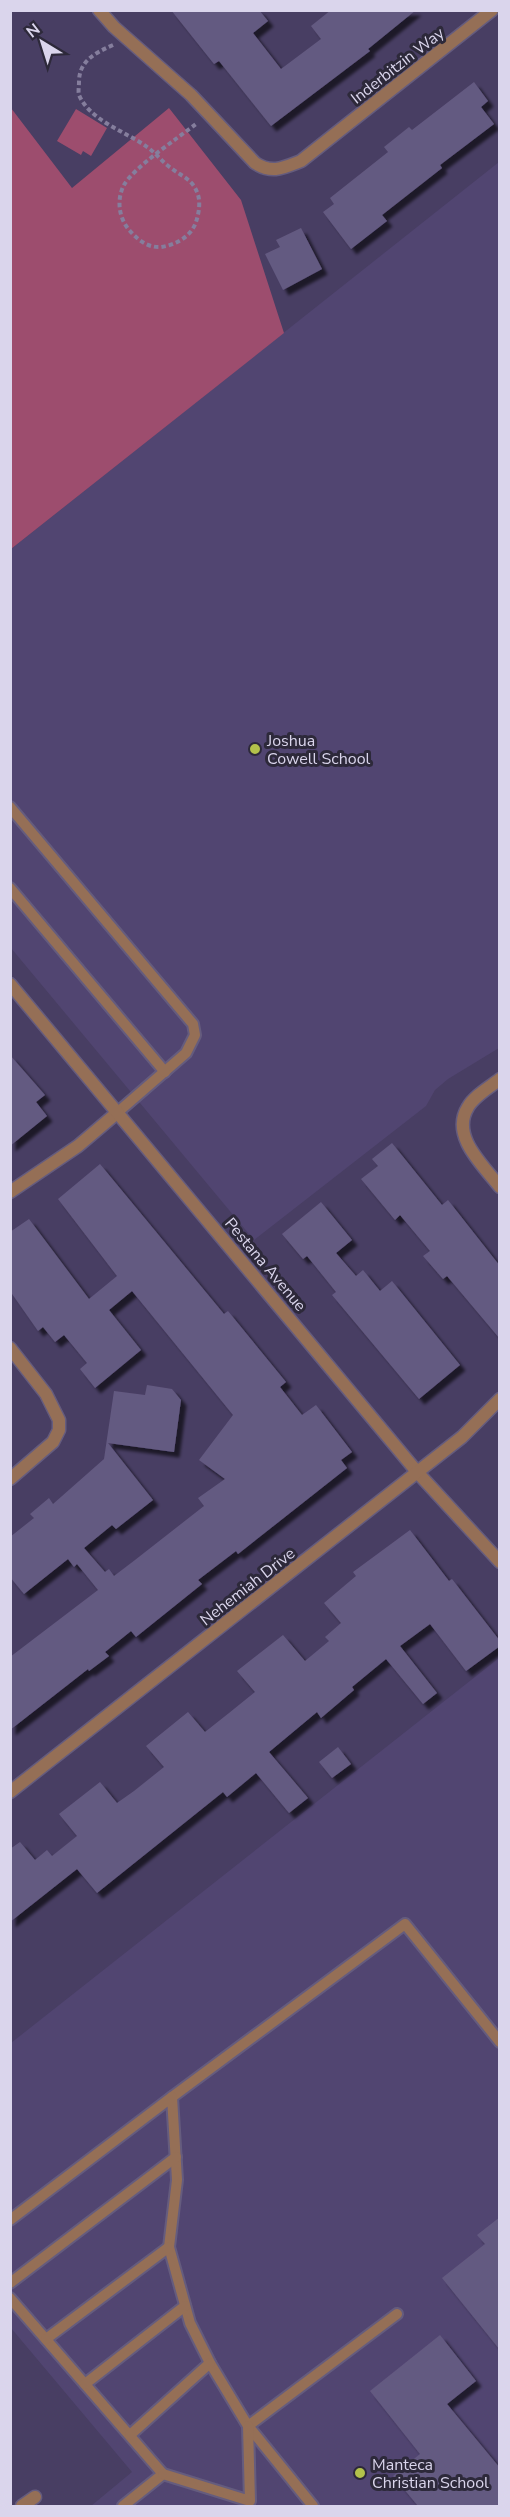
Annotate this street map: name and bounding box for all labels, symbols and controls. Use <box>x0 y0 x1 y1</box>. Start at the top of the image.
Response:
north arrow <box>12 12 72 72</box>
text: N <box>22 19 45 43</box>
street label: Inderbitzin Way <box>346 22 450 109</box>
place label: Joshua Cowell School <box>266 730 371 770</box>
marker: Joshua Cowell School <box>248 742 262 756</box>
street label: Pestana Avenue <box>219 1213 311 1316</box>
street label: Nehemiah Drive <box>196 1543 300 1631</box>
place label: Manteca Christian School <box>372 2454 489 2494</box>
marker: Manteca Christian School <box>353 2466 367 2480</box>

